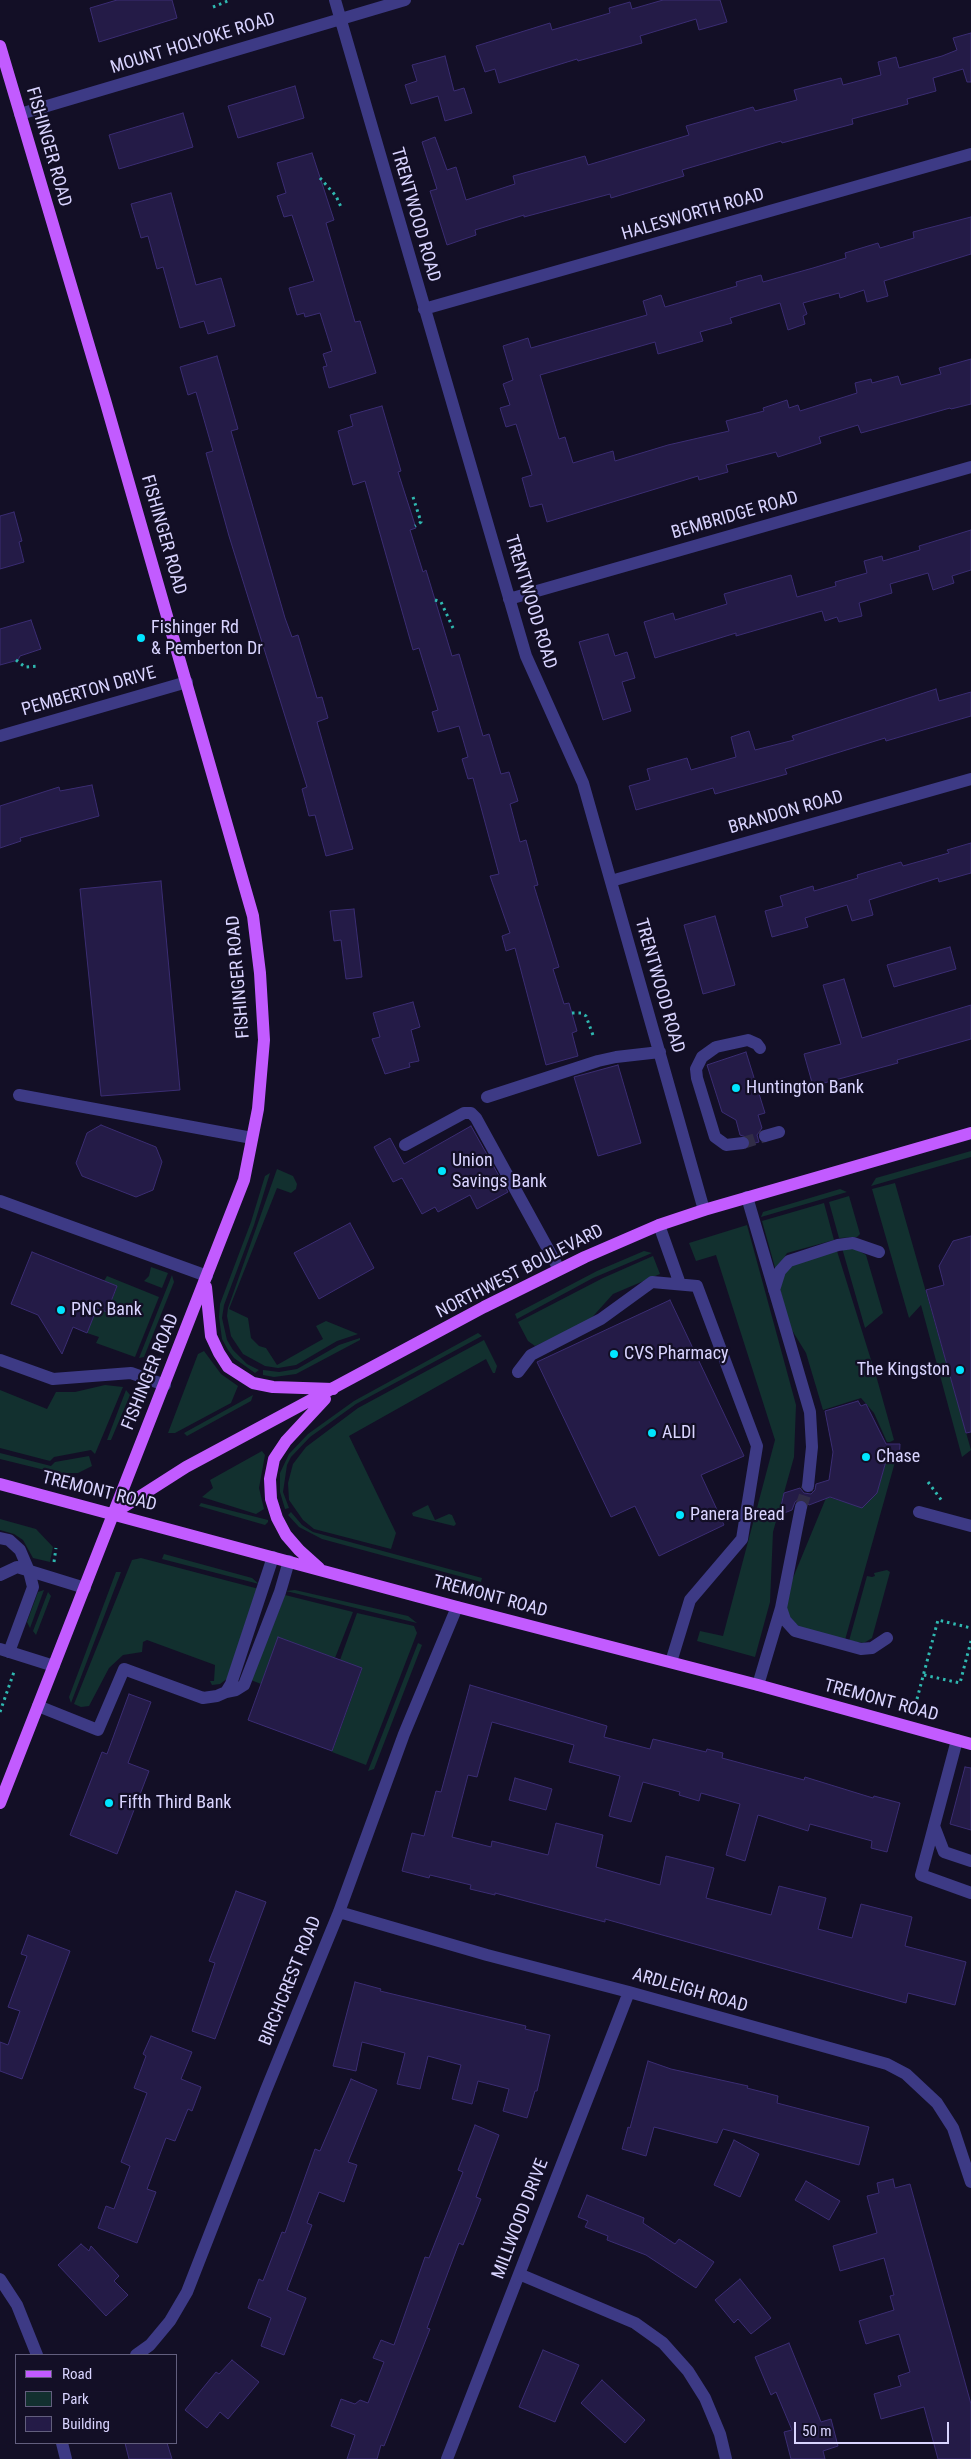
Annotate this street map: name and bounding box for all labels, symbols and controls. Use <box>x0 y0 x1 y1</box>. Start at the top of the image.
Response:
street label: MOUNT HOLYOKE ROAD <box>108 9 278 79</box>
street label: FISHINGER ROAD <box>21 85 75 209</box>
street label: TRENTWOOD ROAD <box>385 145 445 285</box>
street label: HALESWORTH ROAD <box>619 184 767 246</box>
street label: FISHINGER ROAD <box>136 473 190 597</box>
street label: BEMBRIDGE ROAD <box>669 488 801 544</box>
street label: TRENTWOOD ROAD <box>499 532 561 672</box>
place label: Fishinger Rd & Pemberton Dr <box>151 617 263 660</box>
marker: Fishinger Rd & Pemberton Dr <box>135 632 147 644</box>
street label: PEMBERTON DRIVE <box>19 662 159 722</box>
street label: BRANDON ROAD <box>726 786 846 840</box>
street label: FISHINGER ROAD <box>223 915 255 1039</box>
street label: TRENTWOOD ROAD <box>629 916 689 1056</box>
place label: Huntington Bank <box>746 1077 864 1099</box>
marker: Huntington Bank <box>730 1082 742 1094</box>
place label: Union Savings Bank <box>452 1150 547 1192</box>
marker: Union Savings Bank <box>436 1165 448 1177</box>
street label: NORTHWEST BOULEVARD <box>433 1220 607 1324</box>
place label: PNC Bank <box>71 1299 142 1321</box>
marker: PNC Bank <box>55 1304 67 1316</box>
street label: FISHINGER ROAD <box>118 1311 184 1433</box>
place label: CVS Pharmacy <box>624 1343 729 1365</box>
marker: CVS Pharmacy <box>608 1348 620 1360</box>
place label: The Kingston <box>857 1359 950 1381</box>
marker: The Kingston <box>954 1364 966 1376</box>
place label: ALDI <box>662 1422 696 1444</box>
marker: ALDI <box>646 1427 658 1439</box>
place label: Chase <box>876 1446 920 1468</box>
marker: Chase <box>860 1451 872 1463</box>
street label: TREMONT ROAD <box>39 1467 159 1517</box>
place label: Panera Bread <box>690 1504 785 1526</box>
marker: Panera Bread <box>674 1509 686 1521</box>
street label: TREMONT ROAD <box>430 1571 550 1623</box>
street label: TREMONT ROAD <box>821 1675 941 1727</box>
place label: Fifth Third Bank <box>119 1792 231 1814</box>
marker: Fifth Third Bank <box>103 1797 115 1809</box>
street label: BIRCHCREST ROAD <box>255 1913 327 2049</box>
street label: ARDLEIGH ROAD <box>630 1964 750 2018</box>
street label: MILLWOOD DRIVE <box>488 2156 554 2282</box>
legend <box>15 2354 178 2444</box>
text: Road <box>62 2365 92 2383</box>
text: Park <box>62 2390 89 2408</box>
scale bar <box>796 2412 951 2444</box>
text: Building <box>62 2415 110 2433</box>
text: 50 m <box>802 2422 832 2440</box>

